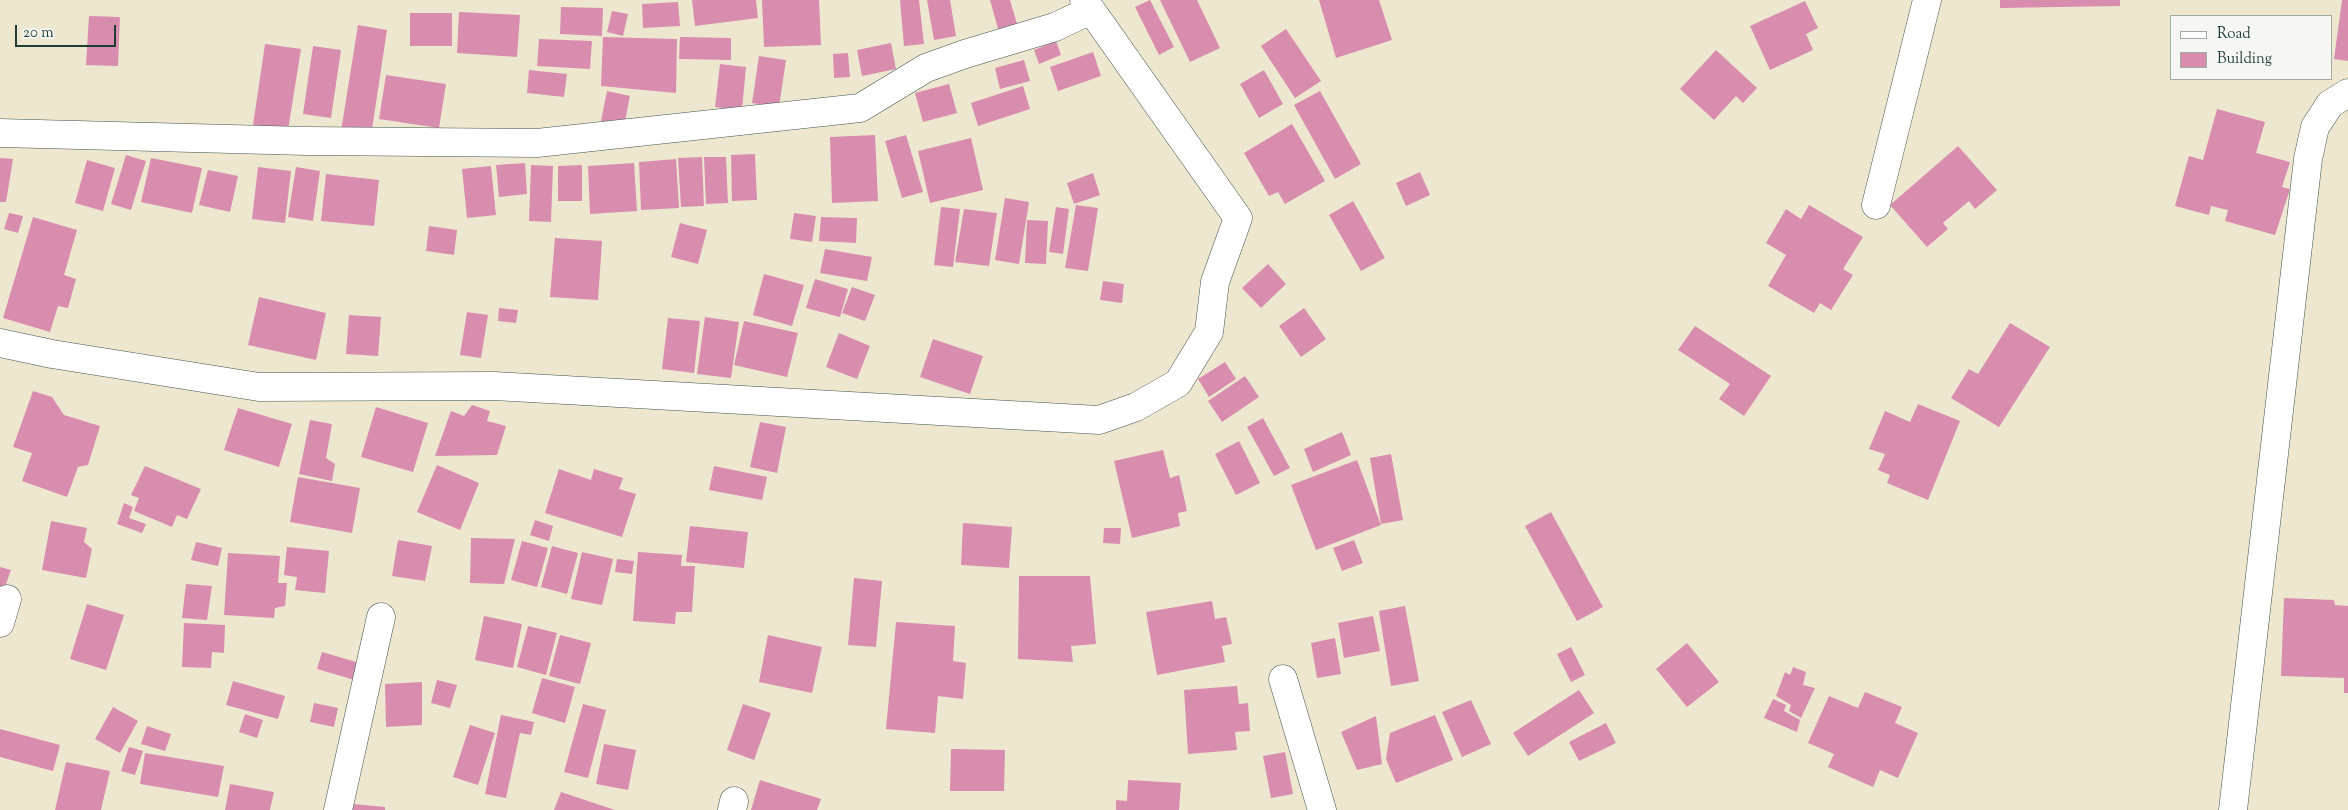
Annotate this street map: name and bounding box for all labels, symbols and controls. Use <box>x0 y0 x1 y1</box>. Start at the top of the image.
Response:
scale bar <box>18 15 119 47</box>
legend <box>2170 15 2333 80</box>
text: 20 m <box>23 23 54 44</box>
text: Road <box>2217 24 2251 45</box>
text: Building <box>2217 49 2272 70</box>

